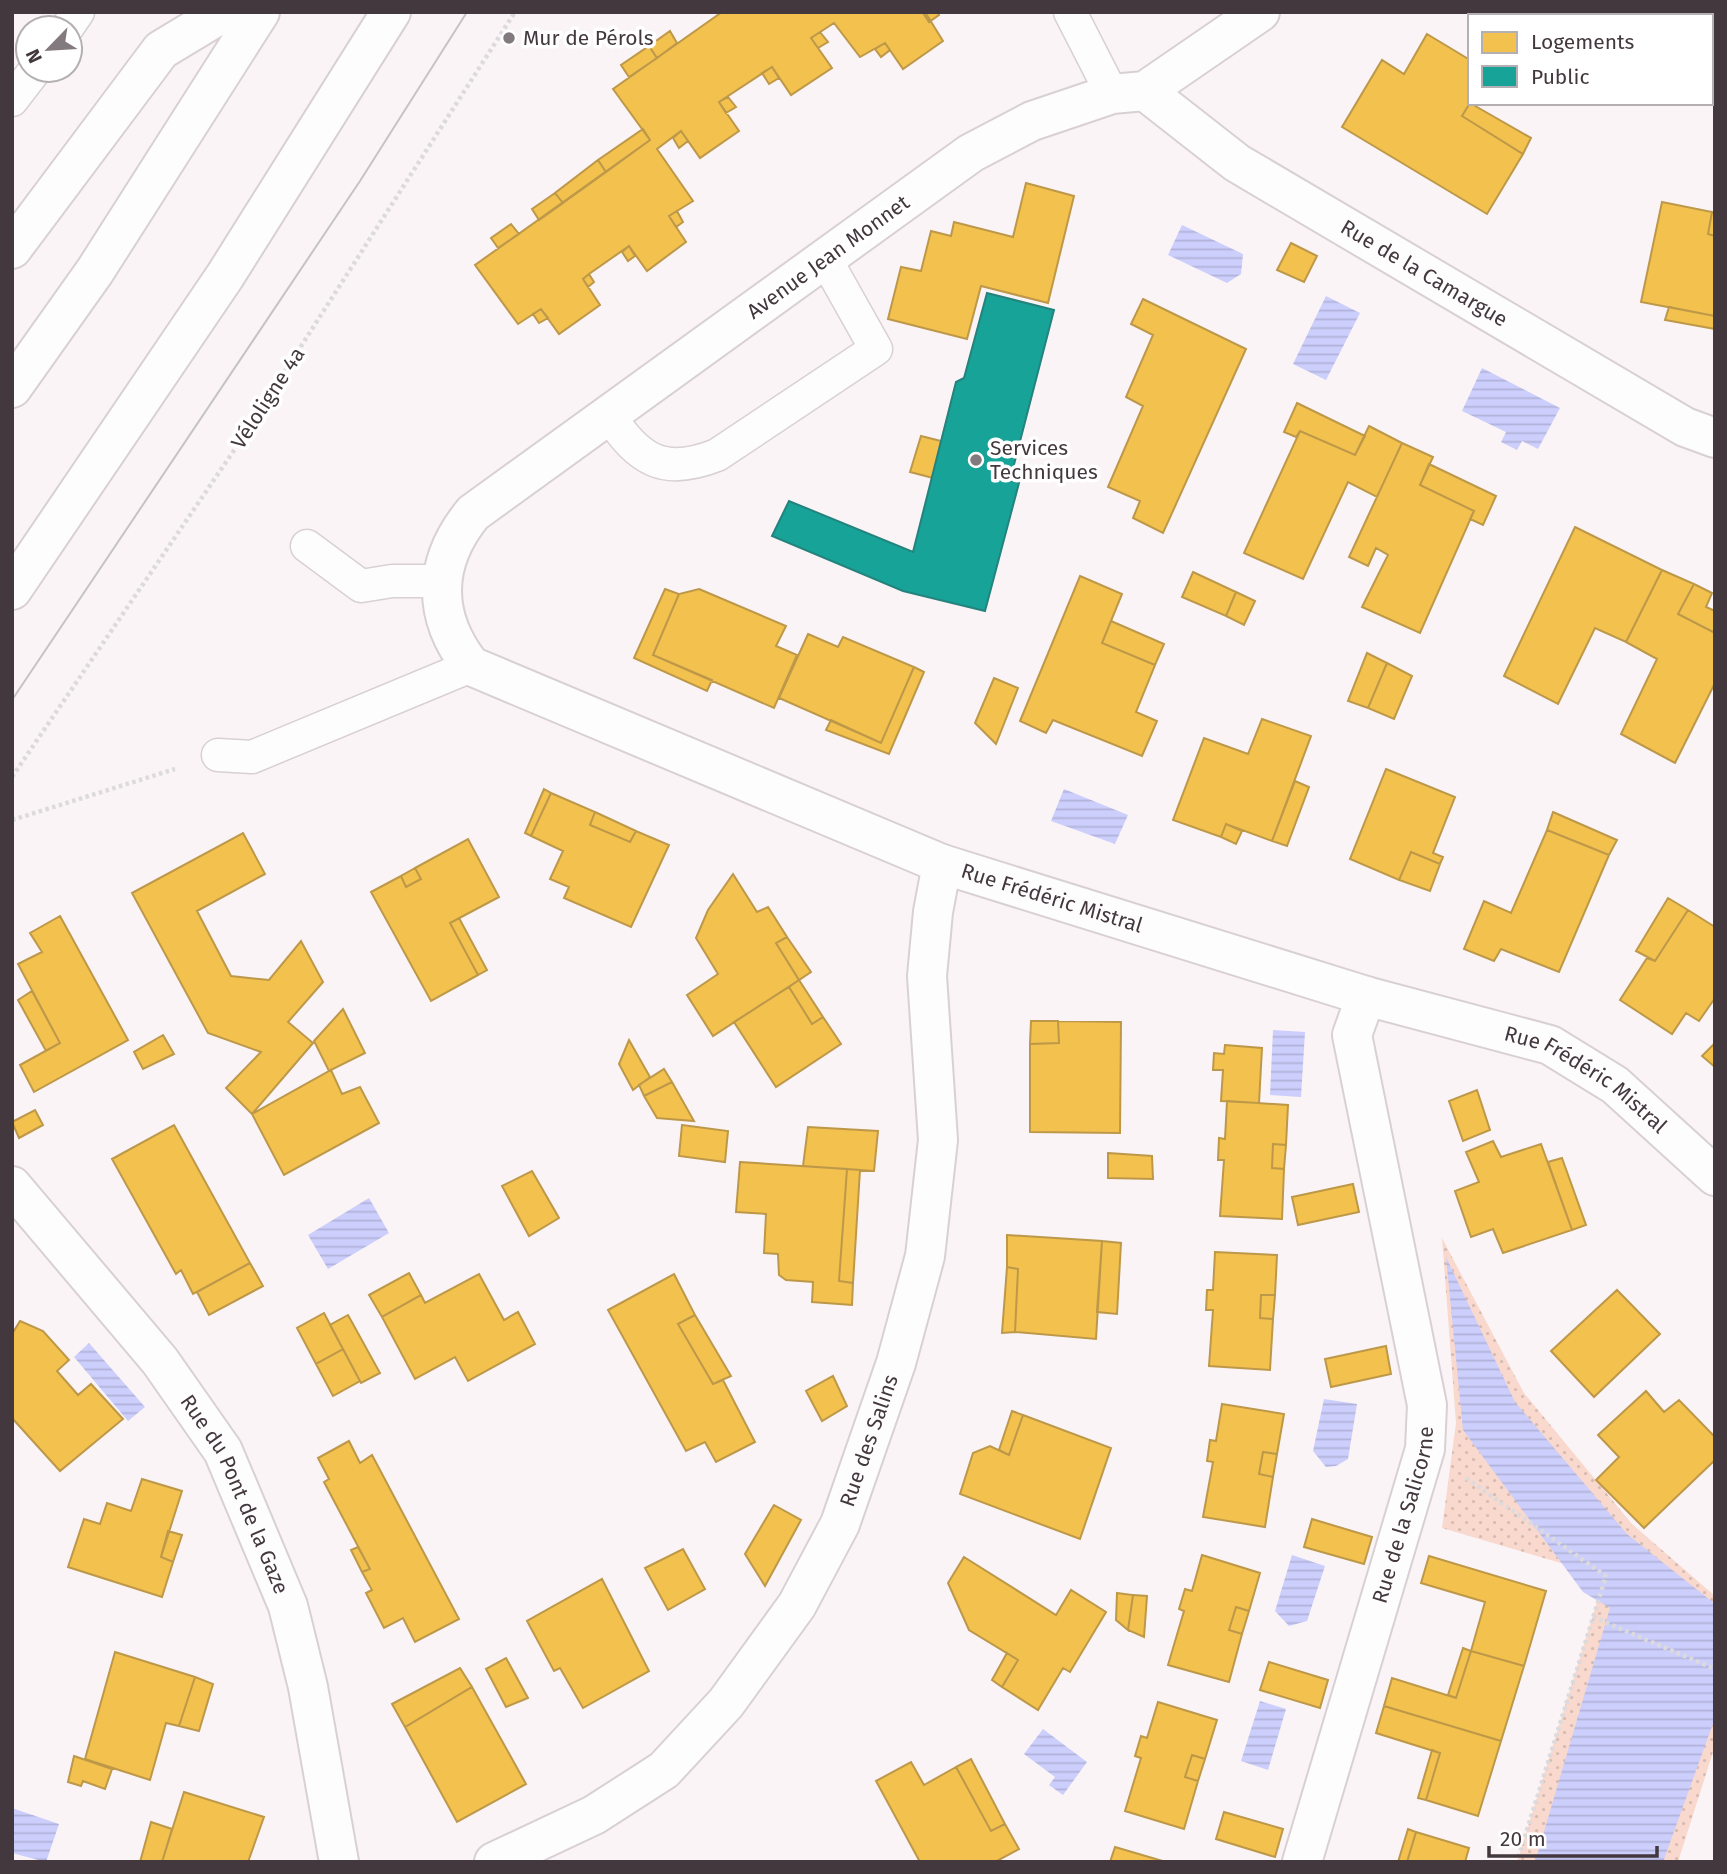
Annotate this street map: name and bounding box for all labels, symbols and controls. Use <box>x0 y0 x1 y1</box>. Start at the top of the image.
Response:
north arrow <box>14 14 84 84</box>
legend <box>1468 14 1713 105</box>
place label: Mur de Pérols <box>523 25 654 51</box>
text: Logements <box>1531 29 1635 55</box>
marker: Mur de Pérols <box>501 30 517 46</box>
text: N <box>21 45 47 67</box>
text: Public <box>1531 64 1589 90</box>
street label: Avenue Jean Monnet <box>742 189 915 325</box>
street label: Rue de la Camargue <box>1336 214 1512 333</box>
street label: Véloligne 4a <box>226 342 310 454</box>
place label: Services Techniques <box>990 435 1098 485</box>
marker: Services Techniques <box>968 452 984 468</box>
street label: Rue Frédéric Mistral <box>958 858 1146 939</box>
street label: Rue Frédéric Mistral <box>1501 1020 1672 1139</box>
street label: Rue des Salins <box>834 1371 904 1510</box>
street label: Rue du Pont de la Gaze <box>175 1390 294 1598</box>
street label: Rue de la Salicorne <box>1367 1426 1439 1607</box>
scale bar <box>1489 1814 1657 1858</box>
text: 20 m <box>1500 1826 1546 1852</box>

